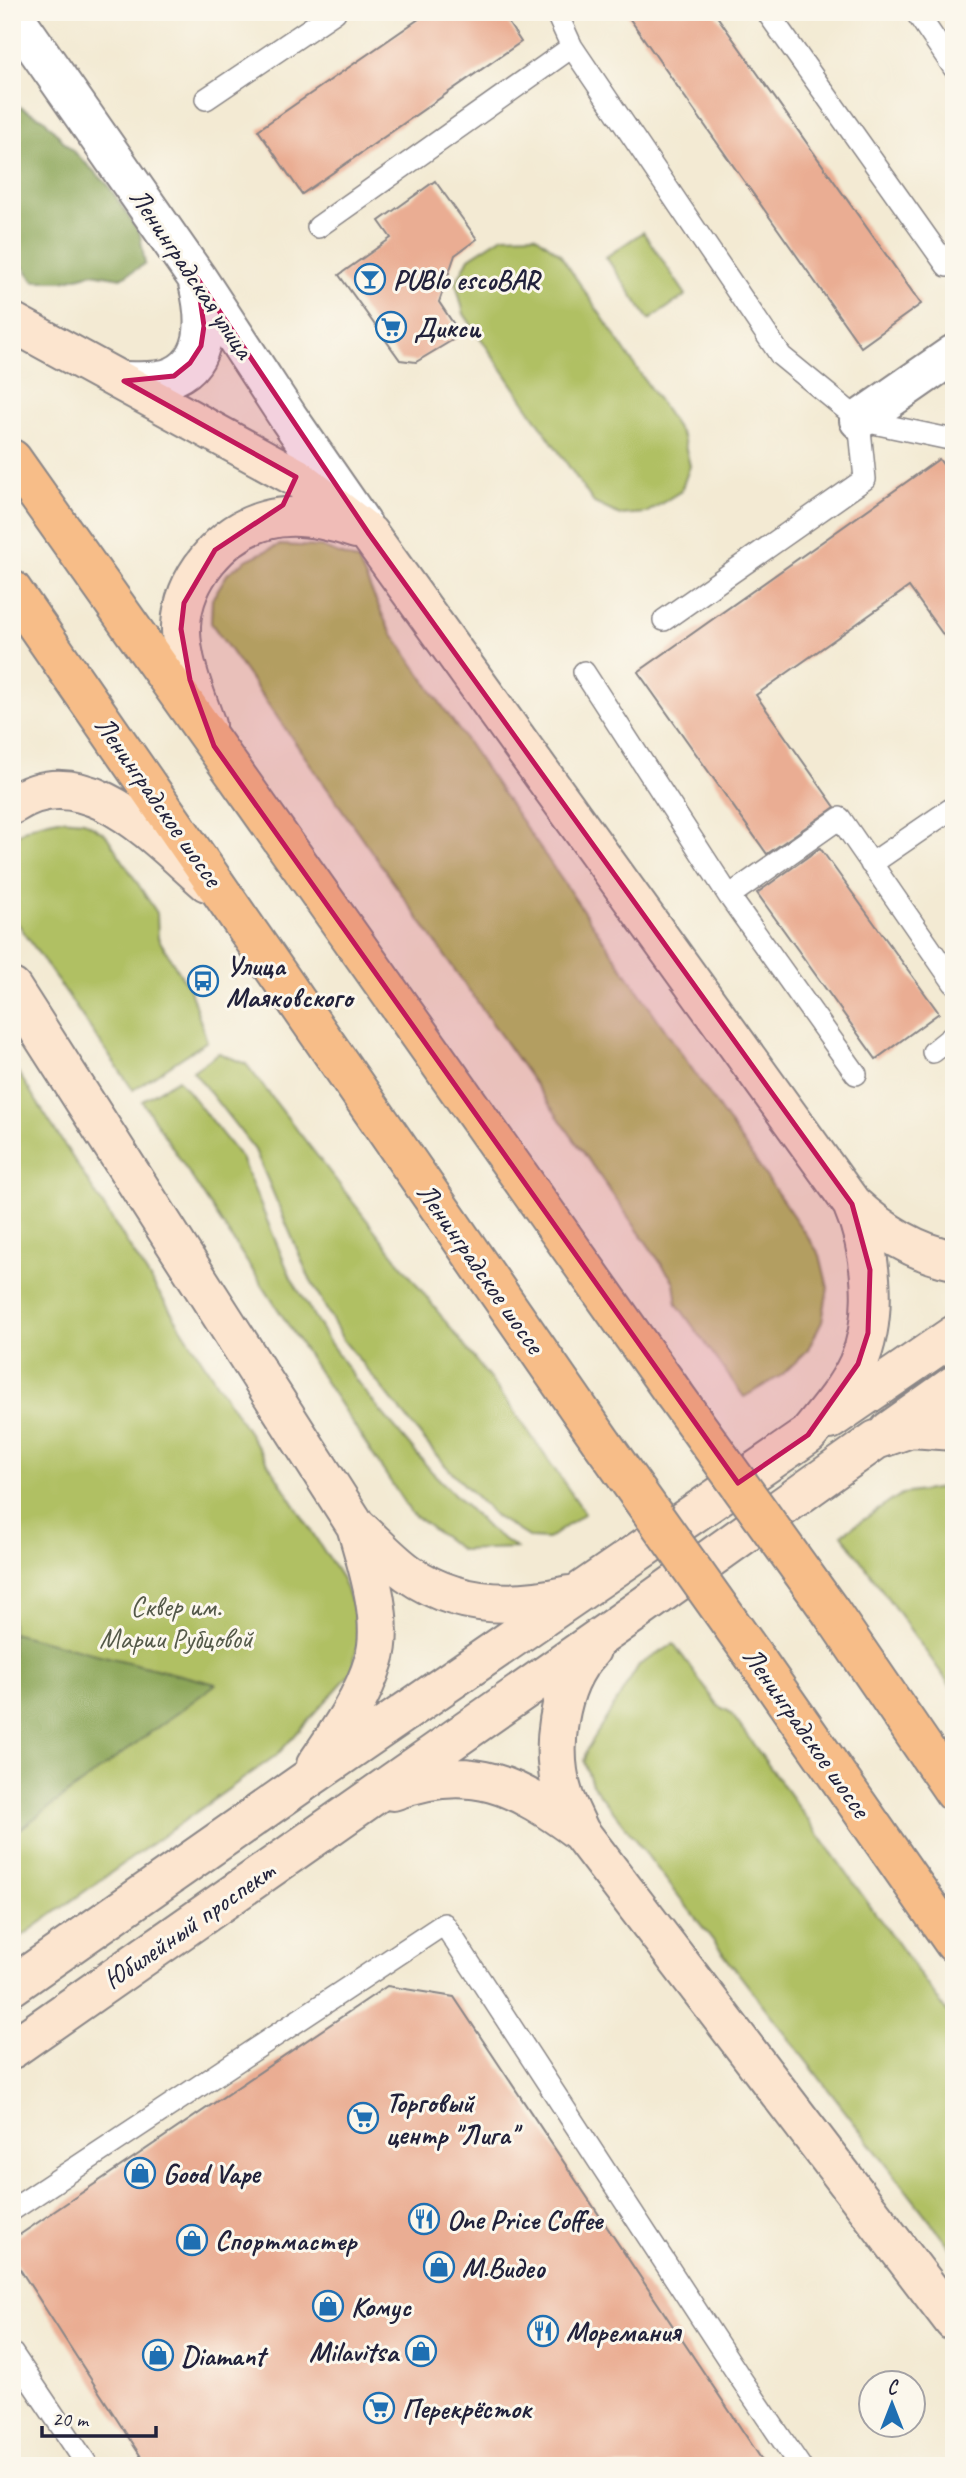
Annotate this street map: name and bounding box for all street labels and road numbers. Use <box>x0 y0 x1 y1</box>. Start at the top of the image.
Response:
street label: Ленинградская улица <box>122 181 263 366</box>
street label: Ленинградское шоссе <box>87 709 232 894</box>
street label: Ленинградское шоссе <box>409 1176 554 1361</box>
street label: Ленинградское шоссе <box>735 1640 880 1825</box>
street label: Юбилейный проспект <box>96 1852 283 1997</box>

